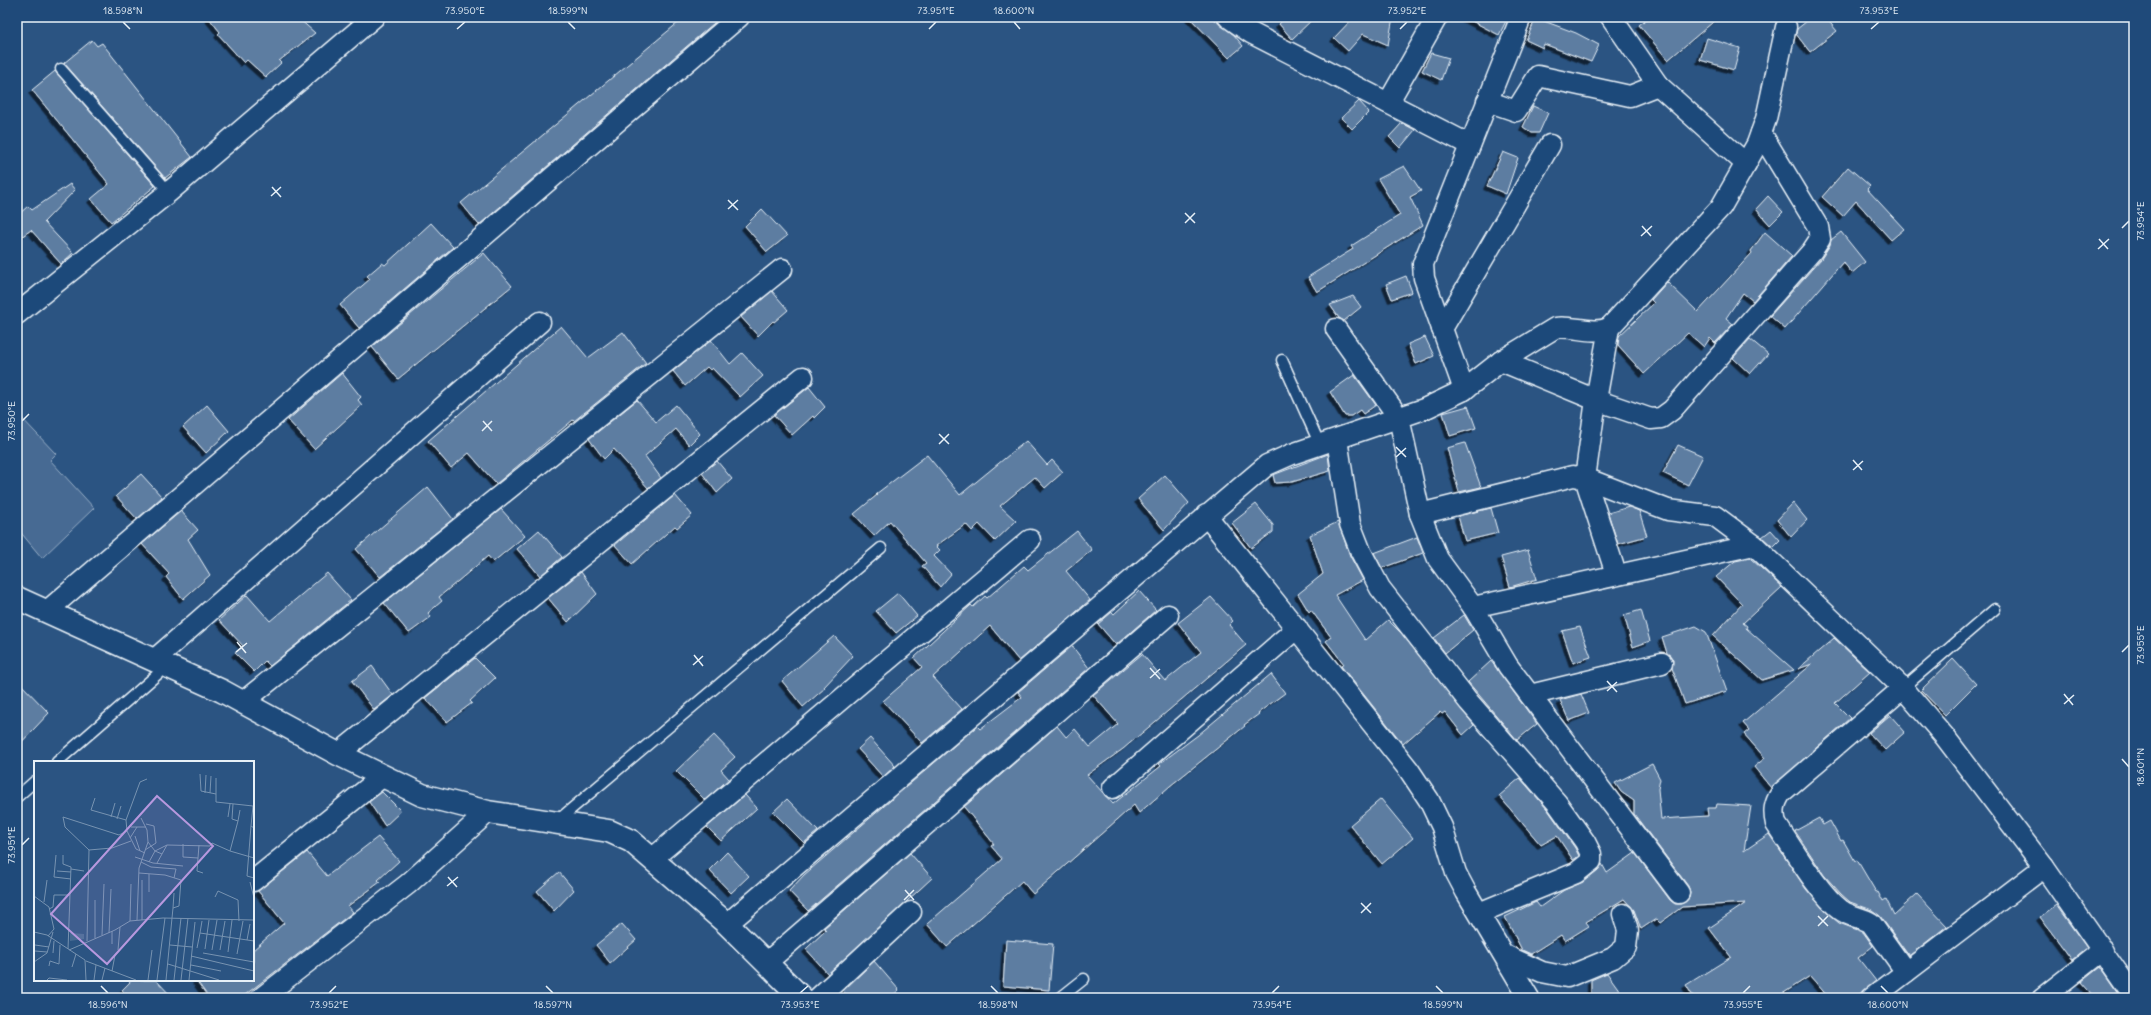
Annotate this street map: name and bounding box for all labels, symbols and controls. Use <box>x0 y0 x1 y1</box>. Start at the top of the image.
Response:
text: 18.598°N <box>103 4 143 17</box>
text: 73.950°E <box>445 4 485 17</box>
text: 18.599°N <box>548 4 588 17</box>
text: 73.951°E <box>917 4 955 17</box>
text: 18.600°N <box>994 4 1034 17</box>
text: 73.952°E <box>1388 4 1427 17</box>
text: 73.953°E <box>1859 4 1899 17</box>
text: 73.954°E <box>2134 201 2147 241</box>
text: 73.950°E <box>5 401 18 441</box>
text: 73.955°E <box>2134 625 2147 665</box>
text: 18.601°N <box>2134 748 2147 786</box>
inset map <box>34 761 254 981</box>
text: 73.951°E <box>5 826 18 864</box>
text: 18.596°N <box>88 998 128 1011</box>
text: 73.952°E <box>310 998 349 1011</box>
text: 18.597°N <box>534 998 572 1011</box>
text: 73.953°E <box>780 998 820 1011</box>
text: 18.598°N <box>978 998 1018 1011</box>
text: 73.954°E <box>1252 998 1292 1011</box>
text: 18.599°N <box>1423 998 1463 1011</box>
text: 73.955°E <box>1723 998 1763 1011</box>
text: 18.600°N <box>1868 998 1908 1011</box>

